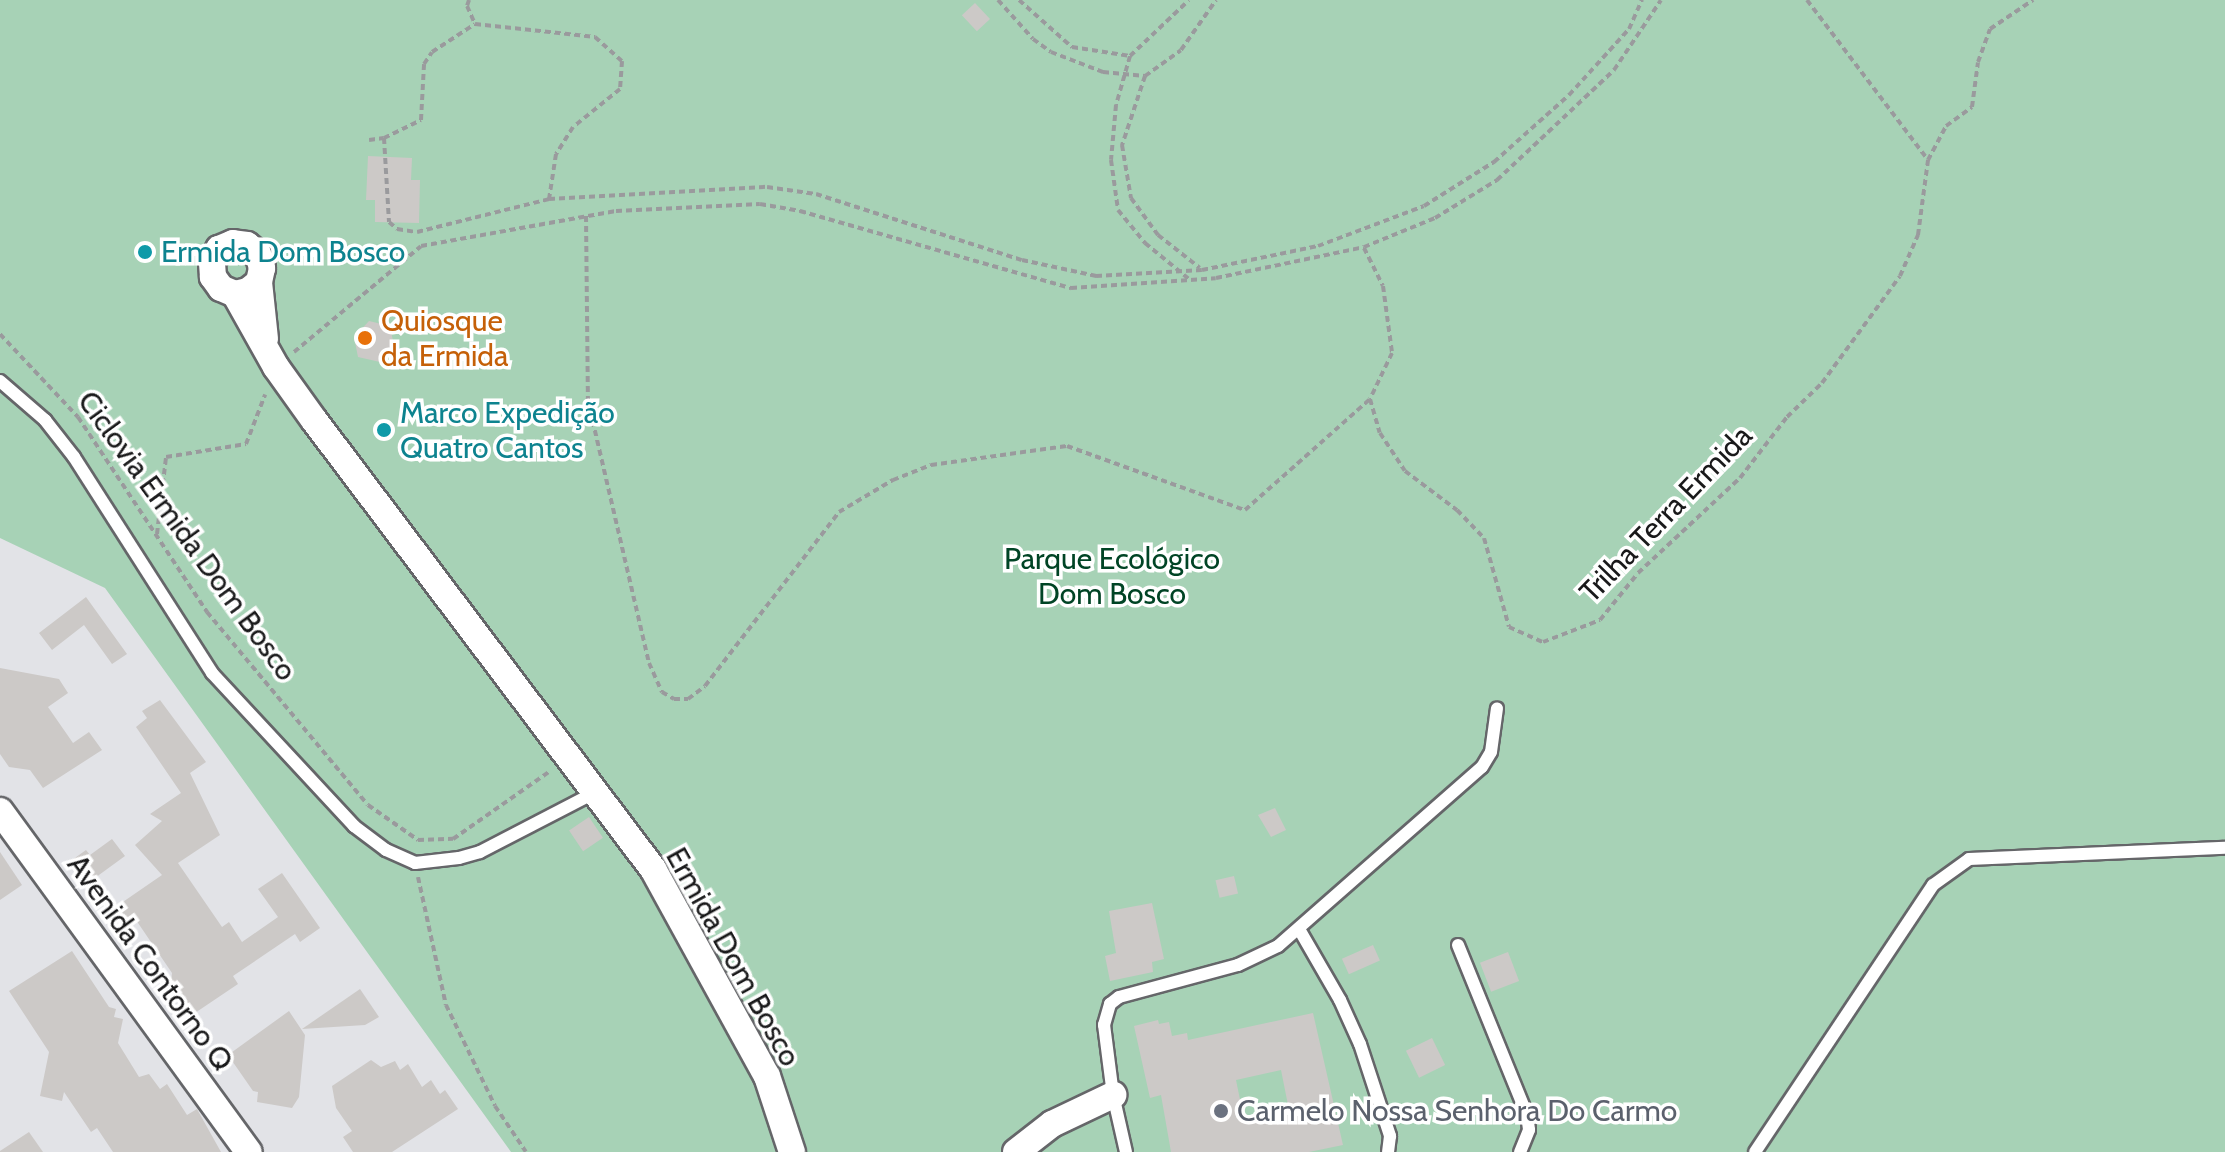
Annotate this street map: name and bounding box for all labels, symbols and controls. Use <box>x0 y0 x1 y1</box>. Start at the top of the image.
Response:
place label: Ermida Dom Bosco <box>161 234 405 270</box>
marker: Ermida Dom Bosco <box>136 243 154 261</box>
place label: Quiosque da Ermida <box>381 303 508 374</box>
marker: Quiosque da Ermida <box>356 329 374 347</box>
street label: Ciclovia Ermida Dom Bosco <box>70 384 304 688</box>
place label: Marco Expedição Quatro Cantos <box>400 395 615 466</box>
street label: Trilha Terra Ermida <box>1572 418 1760 610</box>
marker: Marco Expedição Quatro Cantos <box>375 421 393 439</box>
park label: Parque Ecológico Dom Bosco <box>1004 541 1220 612</box>
street label: Ermida Dom Bosco <box>658 841 808 1073</box>
street label: Avenida Contorno Q <box>59 848 241 1078</box>
place label: Carmelo Nossa Senhora Do Carmo <box>1237 1093 1677 1129</box>
marker: Carmelo Nossa Senhora Do Carmo <box>1212 1102 1230 1120</box>

